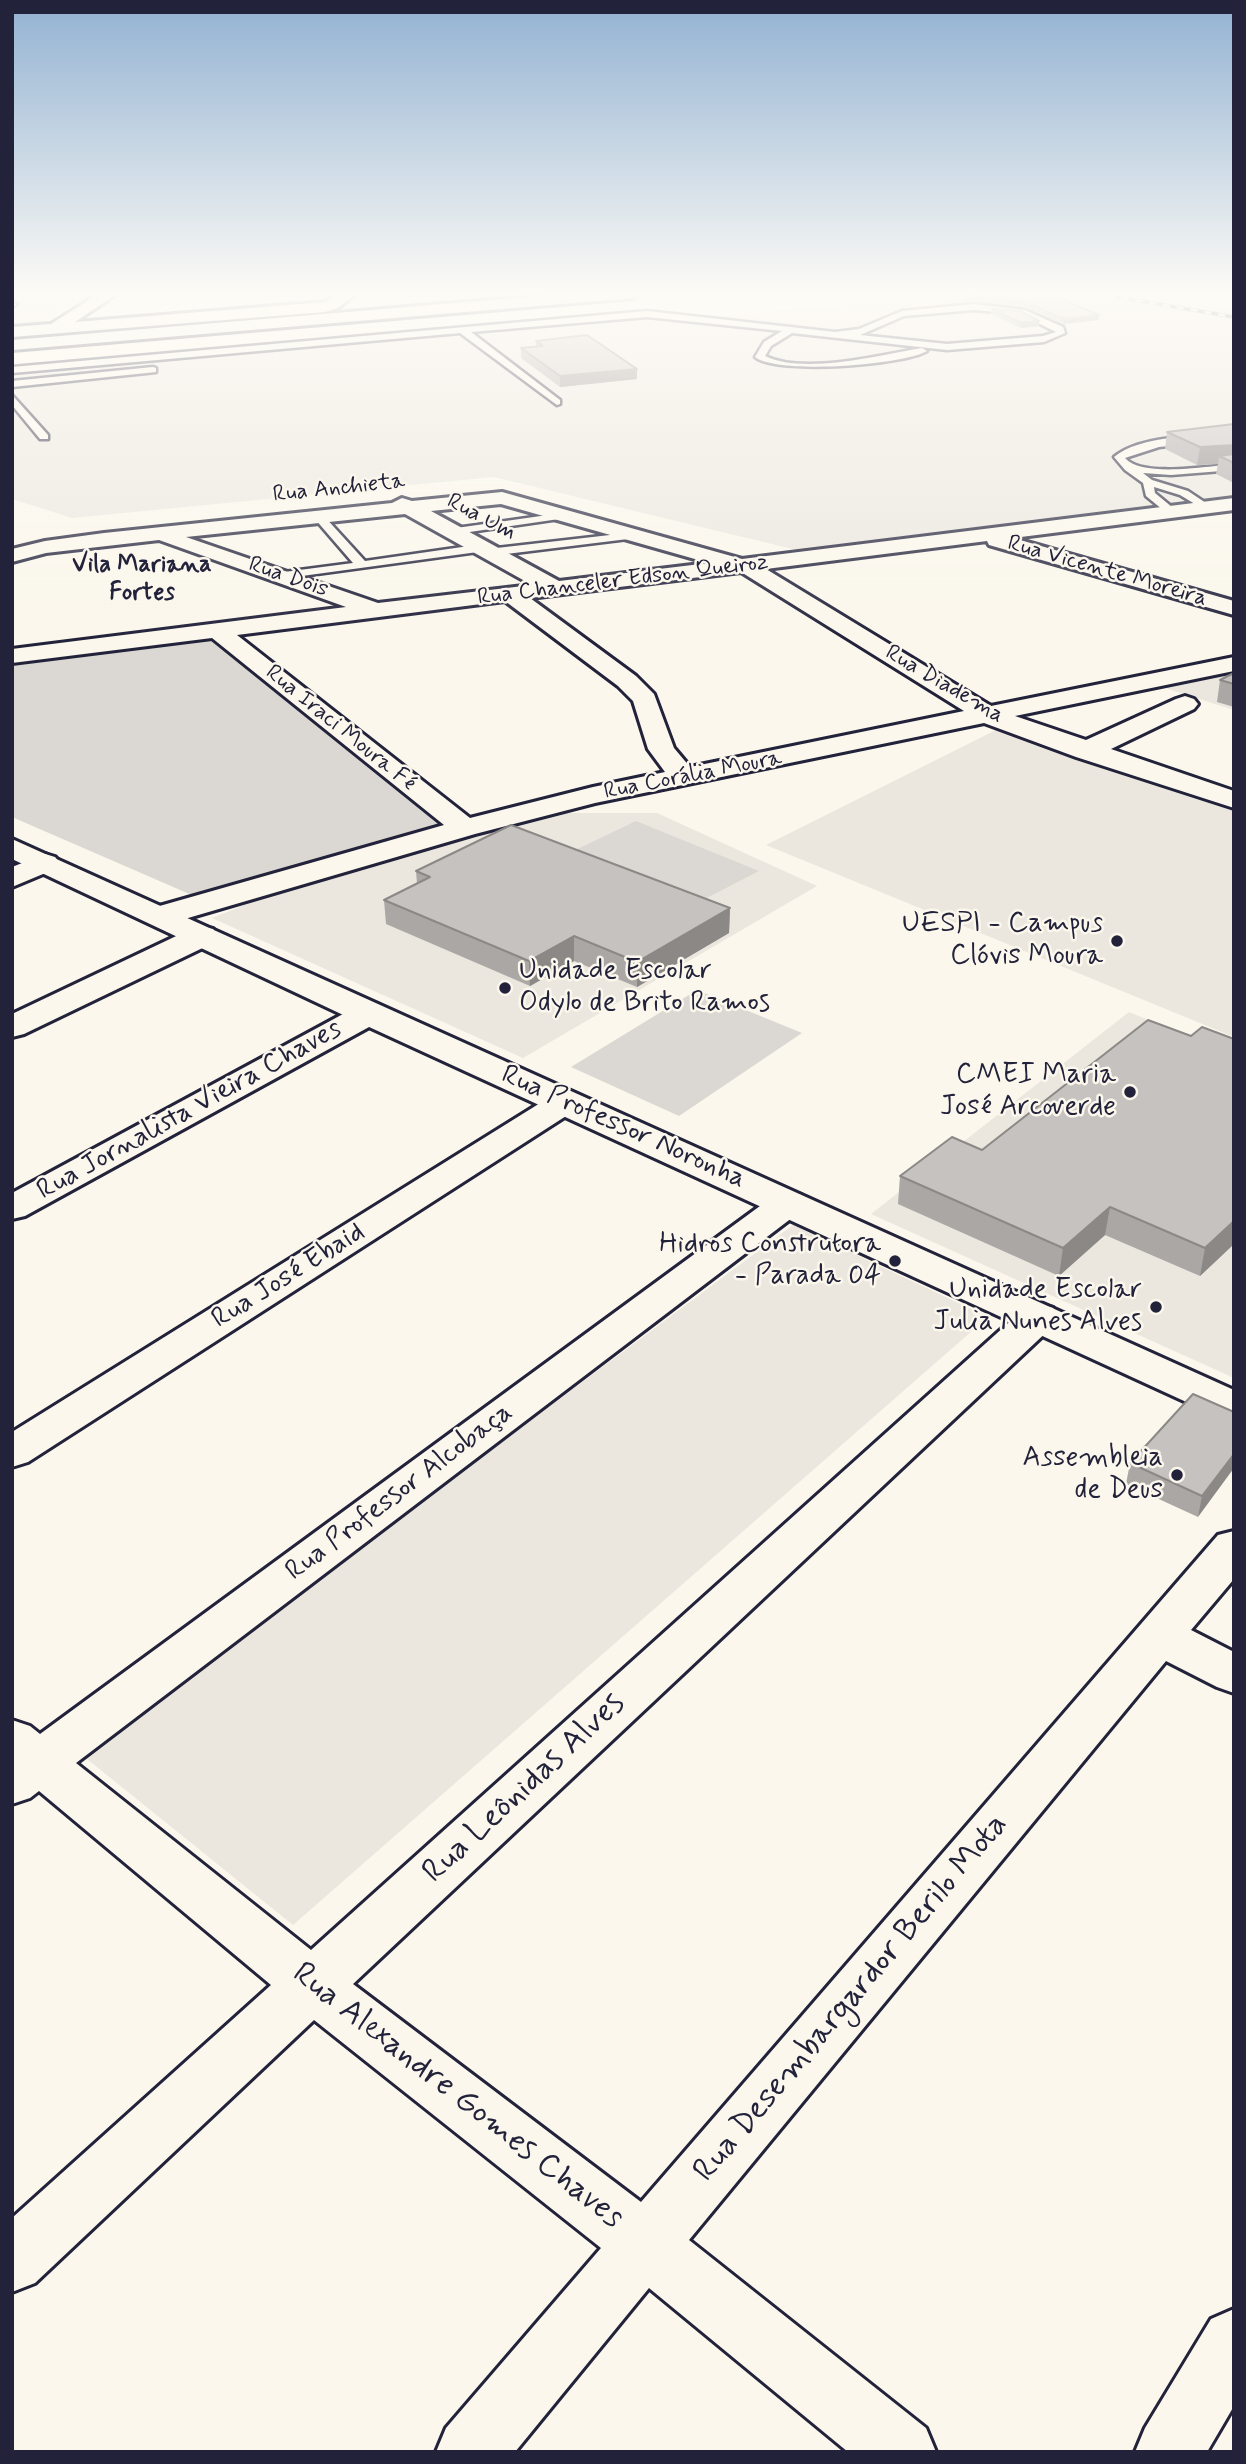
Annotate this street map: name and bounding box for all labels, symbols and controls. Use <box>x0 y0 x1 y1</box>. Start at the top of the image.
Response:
street label: Rua Anchieta <box>271 468 407 510</box>
street label: Rua Um <box>442 488 520 548</box>
street label: Rua Vicente Moreira <box>1004 530 1210 614</box>
street label: Rua Chanceler Edson Queiroz <box>476 549 770 613</box>
district label: Vila Mariana Fortes <box>72 552 212 608</box>
street label: Rua Dois <box>244 552 332 604</box>
street label: Rua Diadema <box>880 640 1008 730</box>
street label: Rua Iraci Moura Fé <box>259 660 421 798</box>
street label: Rua Corália Moura <box>602 745 784 807</box>
place label: UESPI - Campus Clóvis Moura <box>902 908 1103 974</box>
marker: UESPI - Campus Clóvis Moura <box>1109 933 1125 949</box>
place label: Unidade Escolar Odylo de Brito Ramos <box>519 955 770 1021</box>
marker: Unidade Escolar Odylo de Brito Ramos <box>497 980 513 996</box>
street label: Rua Jornalista Vieira Chaves <box>32 1013 348 1209</box>
street label: Rua Professor Noronha <box>496 1059 750 1197</box>
place label: CMEI Maria José Arcoverde <box>940 1059 1116 1125</box>
marker: CMEI Maria José Arcoverde <box>1122 1084 1138 1100</box>
street label: Rua José Ebaid <box>206 1217 372 1337</box>
place label: Hidros Construtora - Parada 04 <box>659 1228 881 1294</box>
marker: Hidros Construtora - Parada 04 <box>887 1253 903 1269</box>
place label: Unidade Escolar Julia Nunes Alves <box>933 1274 1142 1340</box>
marker: Unidade Escolar Julia Nunes Alves <box>1148 1299 1164 1315</box>
street label: Rua Professor Alcobaça <box>280 1397 520 1589</box>
place label: Assembleia de Deus <box>1023 1442 1163 1508</box>
marker: Assembleia de Deus <box>1169 1467 1185 1483</box>
street label: Rua Leônidas Alves <box>416 1685 634 1893</box>
street label: Rua Desembargardor Berilo Mota <box>686 1807 1018 2191</box>
street label: Rua Alexandre Gomes Chaves <box>283 1955 631 2239</box>

